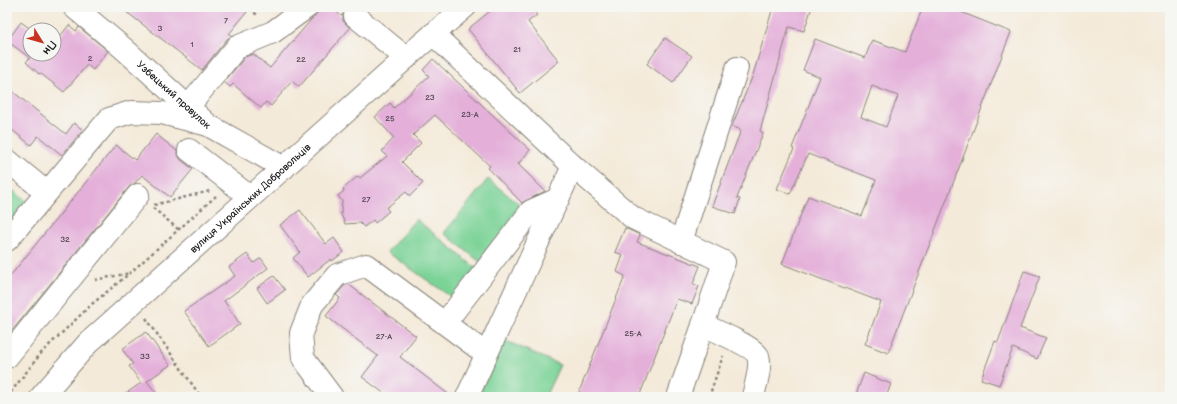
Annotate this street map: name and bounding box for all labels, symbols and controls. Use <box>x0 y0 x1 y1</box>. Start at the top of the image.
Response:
house number: 7 <box>224 16 228 25</box>
north arrow <box>22 22 62 62</box>
house number: 3 <box>158 24 163 33</box>
text: Пн <box>40 38 59 57</box>
house number: 1 <box>190 40 194 49</box>
house number: 21 <box>513 45 521 54</box>
house number: 2 <box>88 54 93 63</box>
house number: 22 <box>296 55 306 64</box>
street label: Узбецький провулок <box>134 59 213 132</box>
house number: 23 <box>425 93 435 102</box>
house number: 23-А <box>461 110 479 119</box>
house number: 25 <box>385 114 395 123</box>
street label: вулиця Українських Добровольців <box>188 141 314 256</box>
house number: 27 <box>362 195 370 204</box>
house number: 32 <box>60 235 70 244</box>
house number: 25-А <box>624 329 642 338</box>
house number: 27-А <box>376 332 392 341</box>
house number: 33 <box>140 352 150 361</box>

